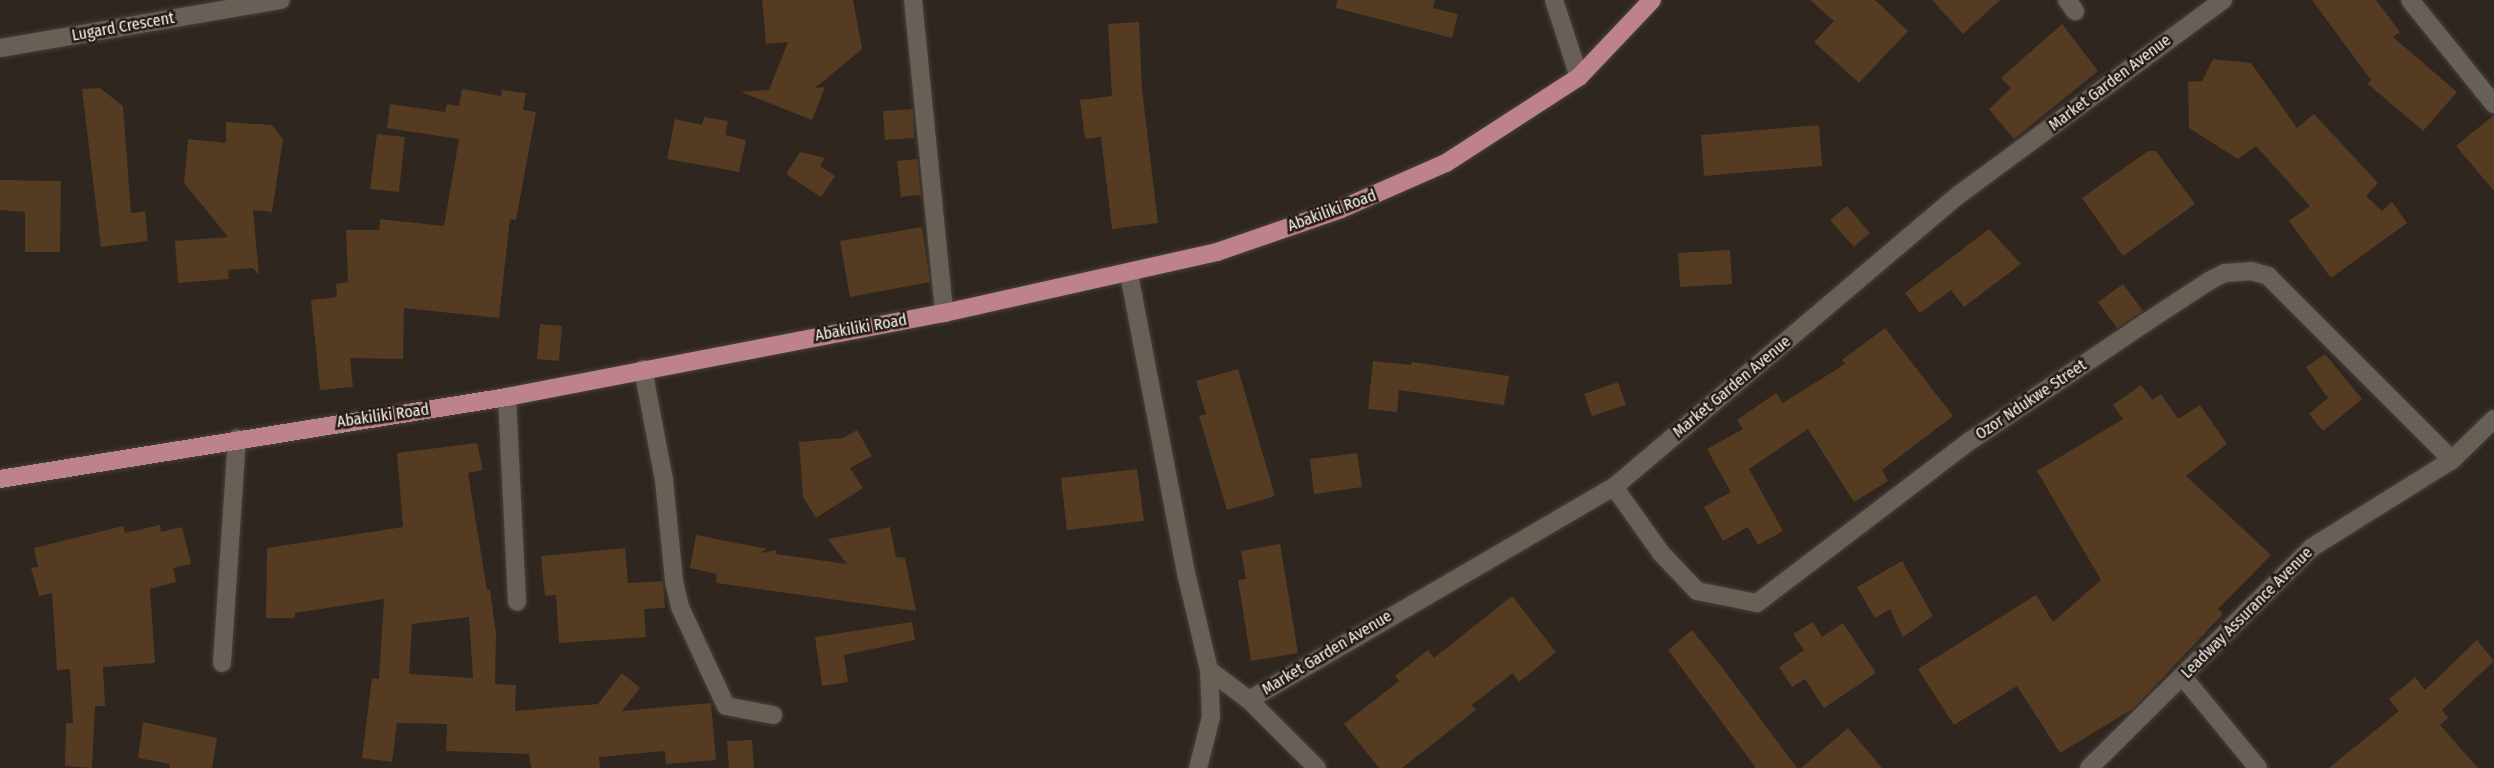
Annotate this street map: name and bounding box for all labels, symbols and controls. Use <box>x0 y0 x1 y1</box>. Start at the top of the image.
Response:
street label: Lugard Crescent <box>70 9 176 45</box>
street label: Market Garden Avenue <box>2045 31 2175 135</box>
street label: Abakiliki Road <box>1285 186 1379 236</box>
street label: Abakiliki Road <box>814 310 908 346</box>
street label: Market Garden Avenue <box>1669 332 1795 442</box>
street label: Ozor Ndukwe Street <box>1972 356 2090 444</box>
street label: Abakiliki Road <box>336 400 430 432</box>
street label: Leadway Assurance Avenue <box>2177 543 2317 683</box>
street label: Market Garden Avenue <box>1259 607 1395 699</box>

